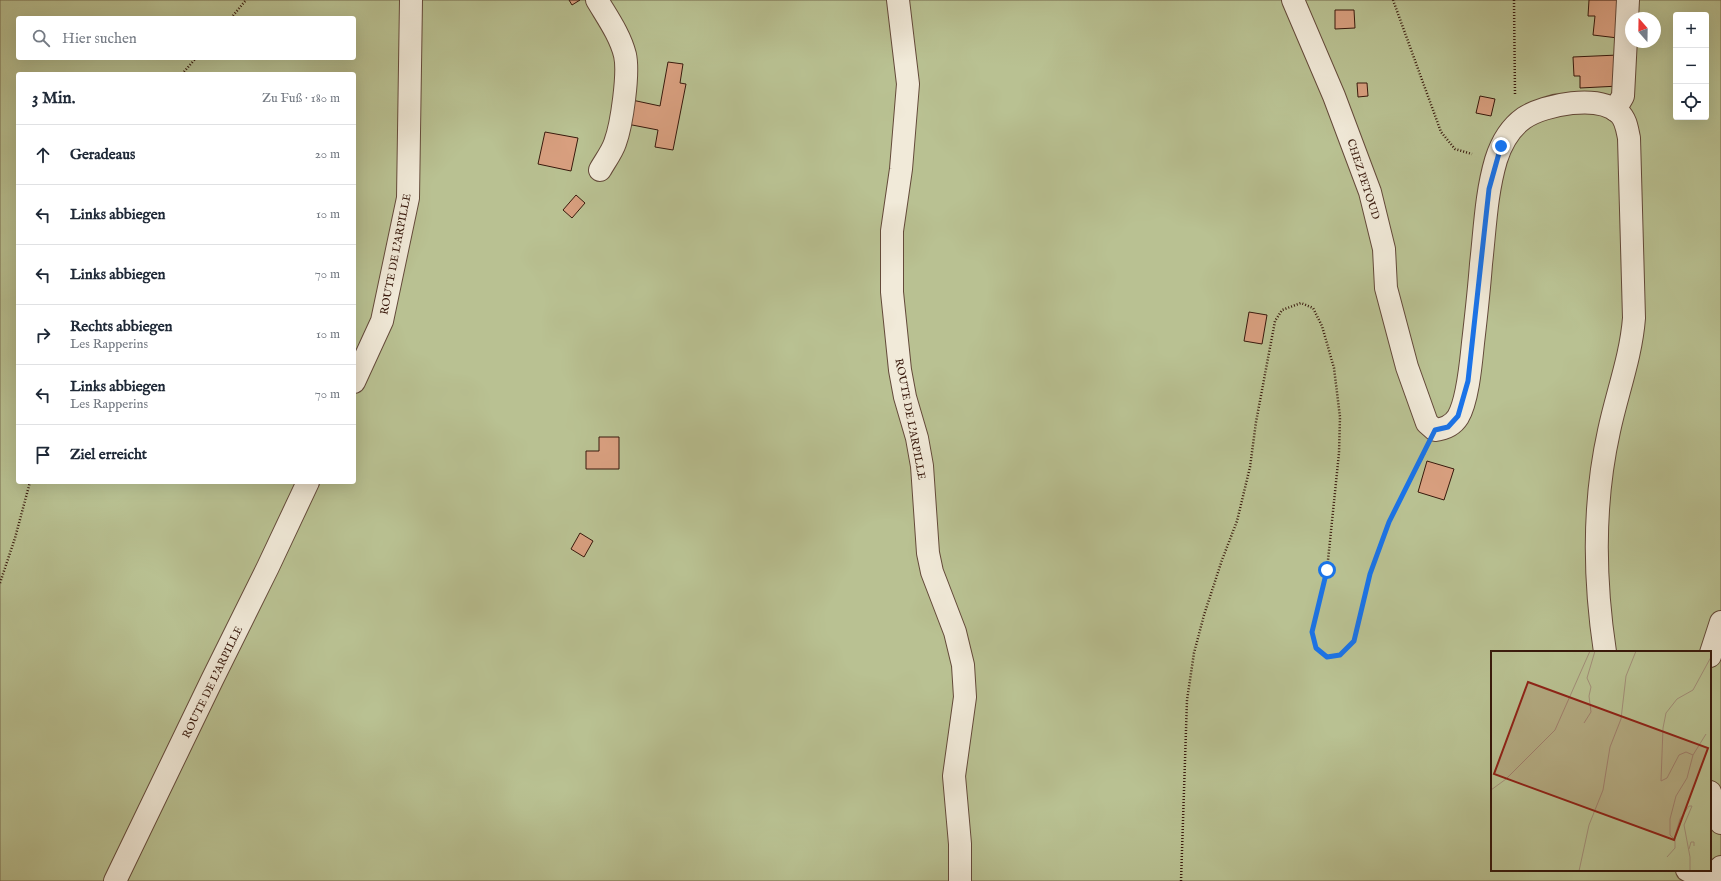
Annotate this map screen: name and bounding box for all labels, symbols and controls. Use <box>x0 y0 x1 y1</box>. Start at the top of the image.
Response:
north arrow <box>1625 12 1661 48</box>
map controls <box>1673 12 1709 120</box>
button: + <box>1673 12 1709 48</box>
search box <box>16 16 356 60</box>
icon: search <box>30 27 52 49</box>
text: Hier suchen <box>62 29 137 48</box>
button: − <box>1673 48 1709 84</box>
button: locate <box>1673 84 1709 120</box>
text: 3 Min. <box>32 88 75 109</box>
text: Zu Fuß · 180 m <box>262 90 340 107</box>
street label: CHEZ PETOUD <box>1343 137 1383 222</box>
route end <box>1492 137 1510 155</box>
icon: ahead <box>32 144 54 166</box>
text: Geradeaus <box>70 145 135 164</box>
text: 20 m <box>315 146 340 163</box>
street label: ROUTE DE L'ARPILLE <box>377 192 415 316</box>
icon: left <box>32 204 54 226</box>
text: Links abbiegen <box>70 205 166 224</box>
text: 10 m <box>316 206 340 223</box>
icon: left <box>32 264 54 286</box>
text: Links abbiegen <box>70 265 166 284</box>
text: 70 m <box>315 266 340 283</box>
text: Rechts abbiegen <box>70 317 173 336</box>
icon: right <box>32 324 54 346</box>
text: 10 m <box>316 326 340 343</box>
text: Les Rapperins <box>70 336 148 353</box>
street label: ROUTE DE L'ARPILLE <box>891 357 929 481</box>
text: Links abbiegen <box>70 377 166 396</box>
icon: left <box>32 384 54 406</box>
text: 70 m <box>315 386 340 403</box>
text: Les Rapperins <box>70 396 148 413</box>
icon: arrive <box>32 444 54 466</box>
text: Ziel erreicht <box>70 445 147 464</box>
route start <box>1318 561 1336 579</box>
street label: ROUTE DE L'ARPILLE <box>180 624 246 741</box>
inset map <box>1491 651 1711 871</box>

